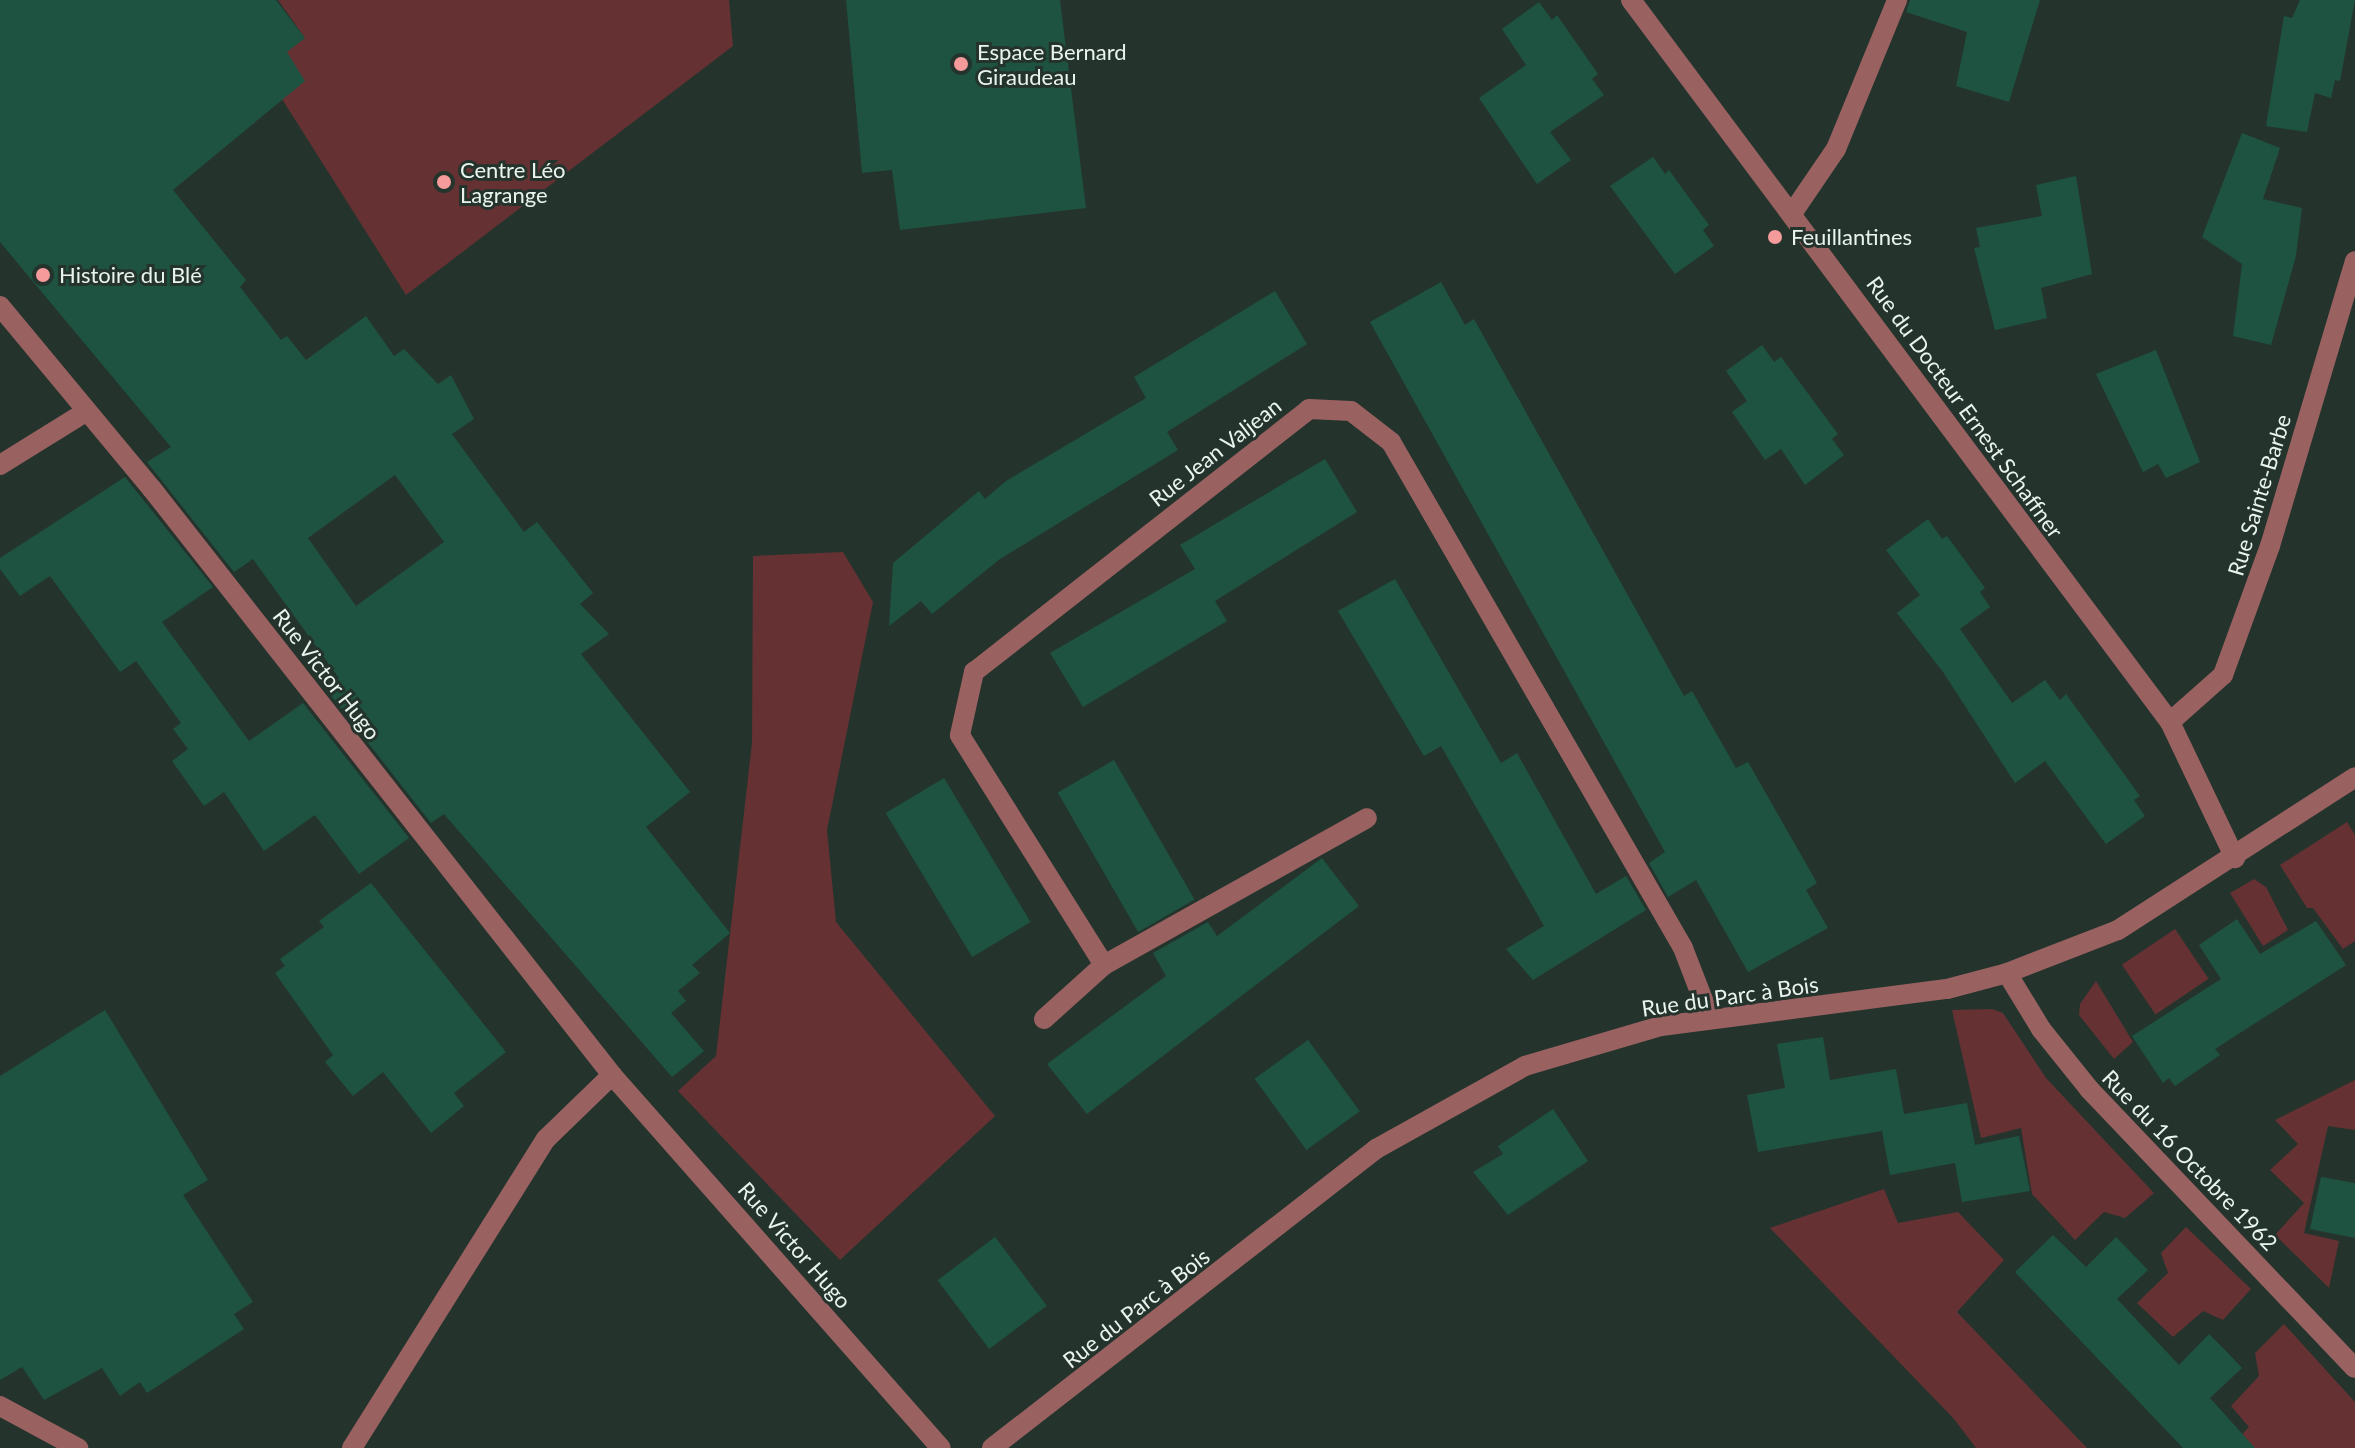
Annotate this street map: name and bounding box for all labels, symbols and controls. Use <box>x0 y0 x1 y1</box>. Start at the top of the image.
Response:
place label: Espace Bernard Giraudeau <box>977 38 1127 90</box>
marker: Espace Bernard Giraudeau <box>952 55 970 73</box>
place label: Centre Léo Lagrange <box>460 156 565 208</box>
marker: Centre Léo Lagrange <box>435 173 453 191</box>
place label: Feuillantines <box>1791 224 1912 250</box>
marker: Feuillantines <box>1766 228 1784 246</box>
place label: Histoire du Blé <box>59 262 202 288</box>
marker: Histoire du Blé <box>34 266 52 284</box>
street label: Rue du Docteur Ernest Schaffner <box>1861 271 2069 543</box>
street label: Rue Jean Valjean <box>1143 392 1287 512</box>
street label: Rue Sainte-Barbe <box>2222 411 2296 579</box>
street label: Rue Victor Hugo <box>267 603 387 745</box>
street label: Rue du Parc à Bois <box>1640 971 1820 1021</box>
street label: Rue du 16 Octobre 1962 <box>2097 1064 2283 1256</box>
street label: Rue Victor Hugo <box>733 1176 857 1314</box>
street label: Rue du Parc à Bois <box>1058 1243 1214 1373</box>

